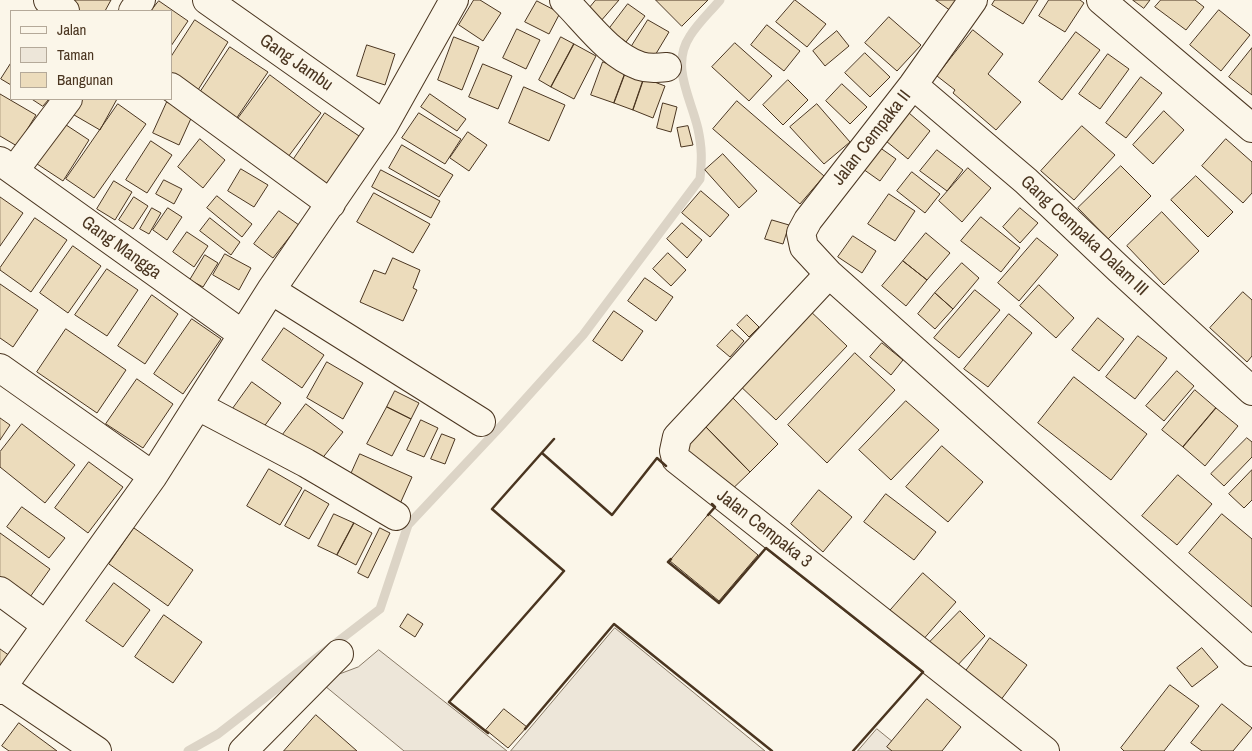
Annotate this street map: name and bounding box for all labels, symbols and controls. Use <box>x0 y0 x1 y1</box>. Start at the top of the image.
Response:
legend <box>10 10 172 100</box>
text: Jalan <box>57 19 86 40</box>
street label: Gang Jambu <box>255 30 337 96</box>
text: Taman <box>57 44 94 65</box>
text: Bangunan <box>57 69 113 90</box>
street label: Jalan Cempaka II <box>828 86 916 190</box>
street label: Gang Cempaka Dalam III <box>1016 171 1152 301</box>
street label: Gang Mangga <box>77 212 165 284</box>
street label: Jalan Cempaka 3 <box>712 485 816 573</box>

